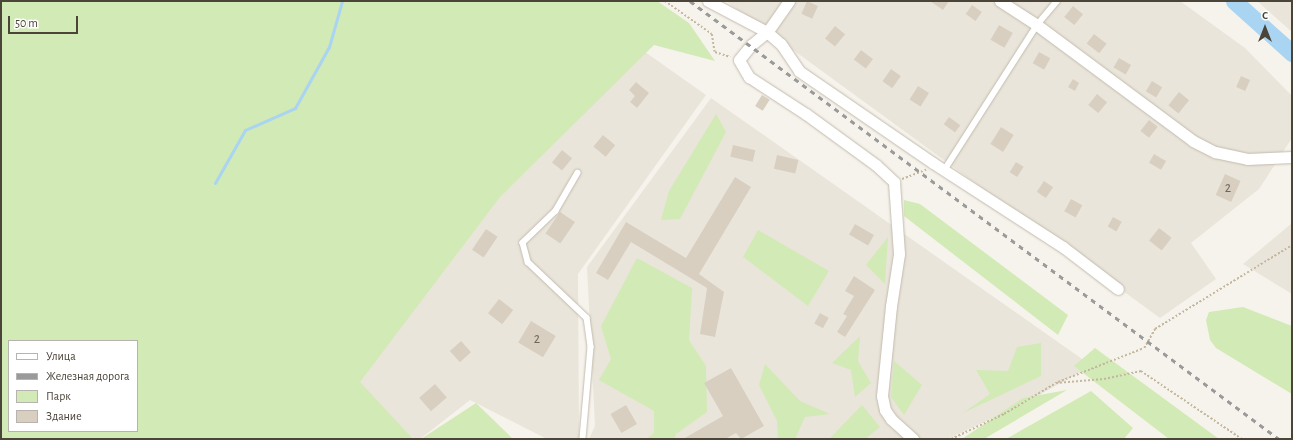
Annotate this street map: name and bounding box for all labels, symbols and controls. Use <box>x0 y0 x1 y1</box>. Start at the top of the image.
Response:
scale bar <box>10 8 80 34</box>
north arrow <box>1245 8 1285 48</box>
text: С <box>1262 10 1268 21</box>
text: 50 m <box>15 17 38 29</box>
house number: 2 <box>1225 180 1231 196</box>
house number: 2 <box>534 331 540 347</box>
legend <box>8 340 138 432</box>
text: Улица <box>46 350 76 362</box>
text: Железная дорога <box>46 370 130 382</box>
text: Парк <box>46 390 71 402</box>
text: Здание <box>46 410 82 422</box>

